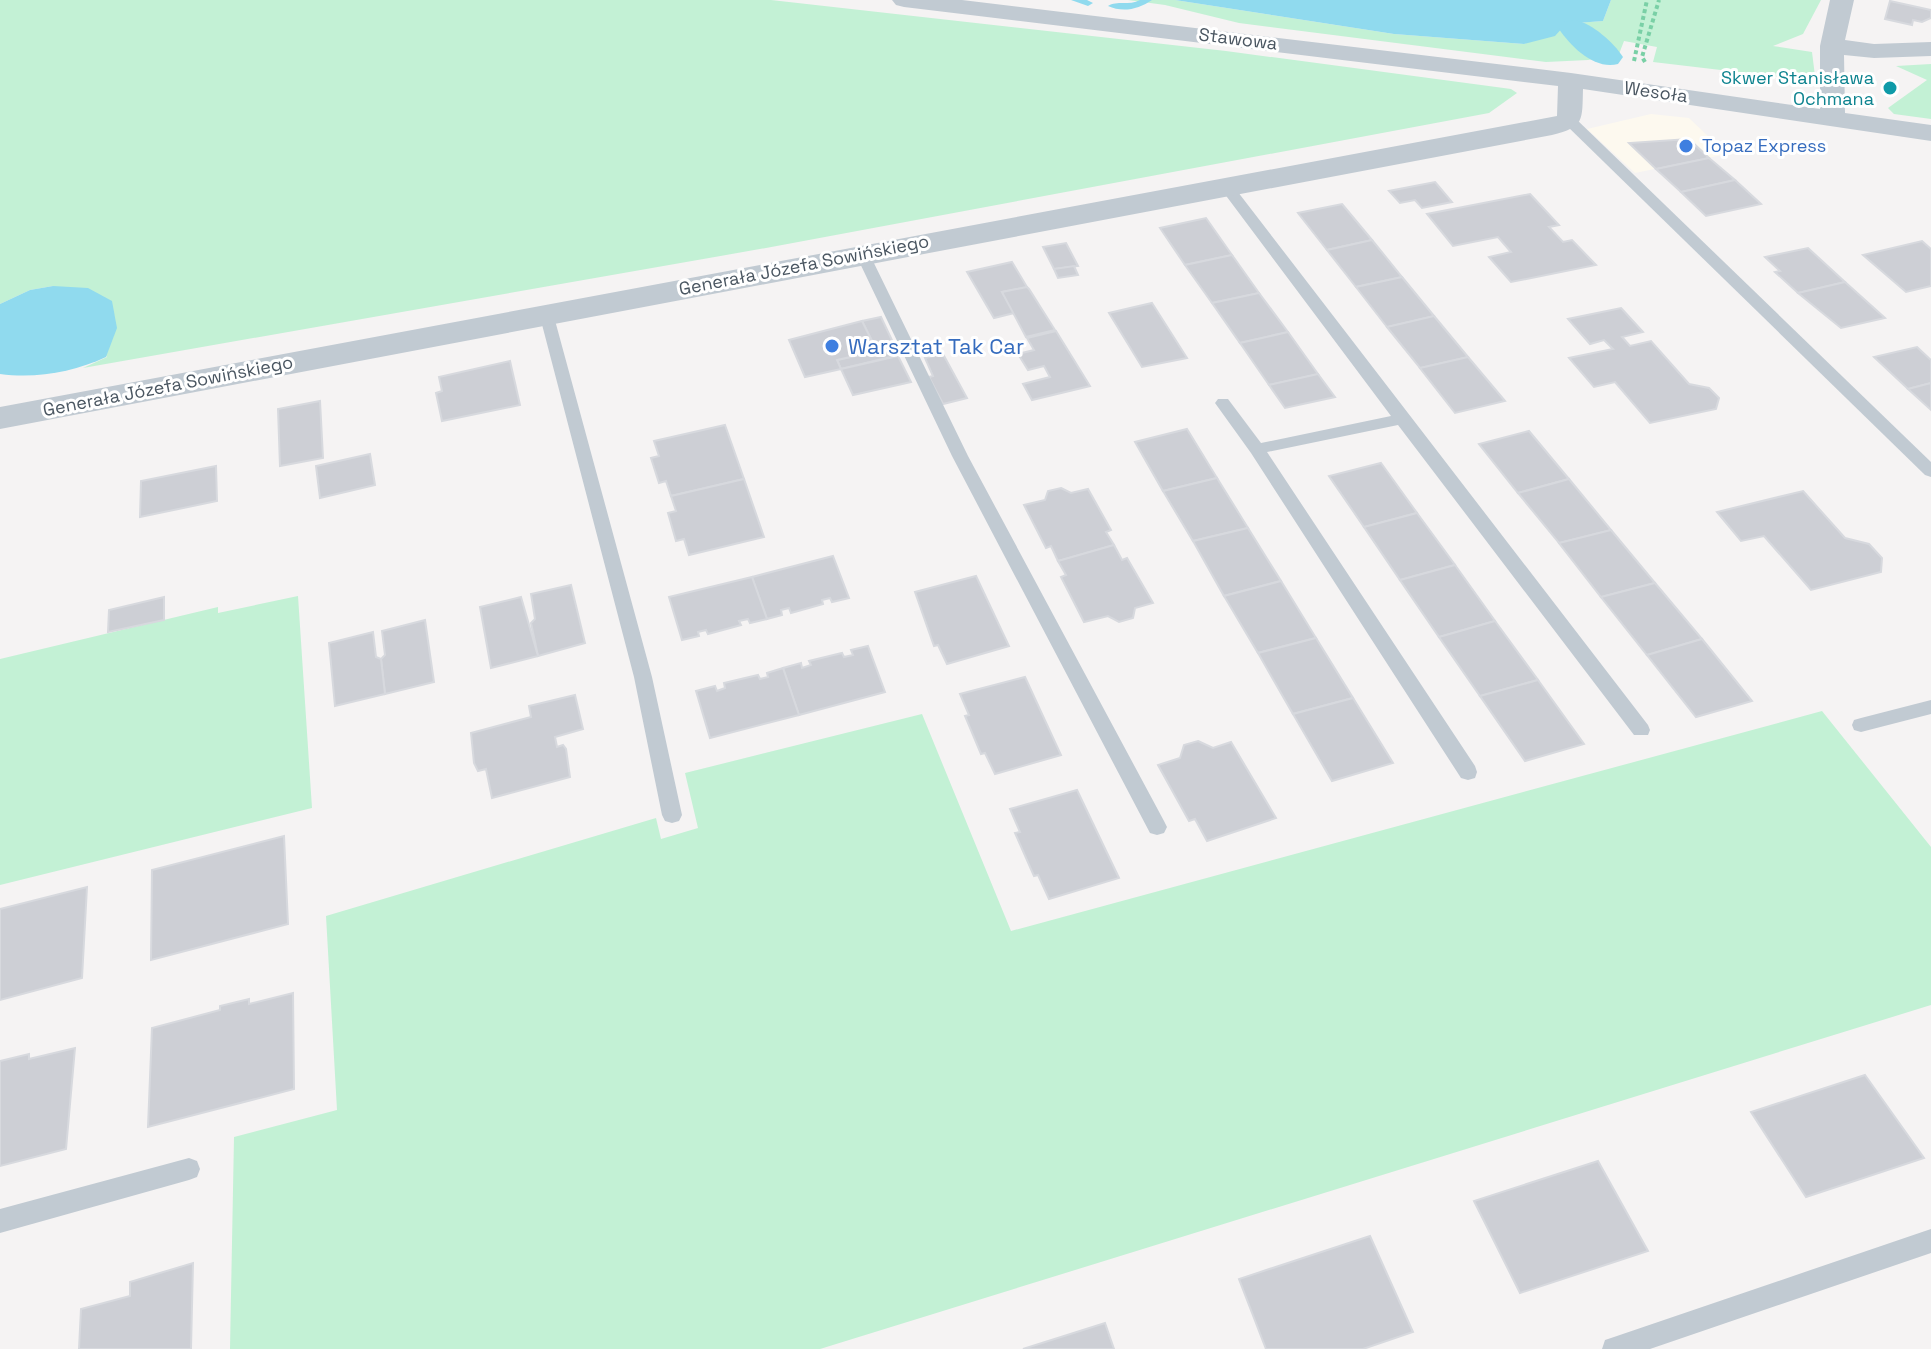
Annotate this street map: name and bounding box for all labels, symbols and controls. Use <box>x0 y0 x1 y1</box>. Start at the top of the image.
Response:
street label: Stawowa <box>1197 22 1279 55</box>
place label: Skwer Stanisława Ochmana <box>1721 66 1874 110</box>
street label: Wesoła <box>1623 76 1689 107</box>
marker: Skwer Stanisława Ochmana <box>1881 79 1899 97</box>
place label: Topaz Express <box>1702 134 1826 157</box>
marker: Topaz Express <box>1677 137 1695 155</box>
street label: Generała Józefa Sowińskiego <box>677 229 931 300</box>
place label: Warsztat Tak Car <box>848 332 1024 360</box>
marker: Warsztat Tak Car <box>823 337 841 355</box>
street label: Generała Józefa Sowińskiego <box>41 350 295 421</box>

